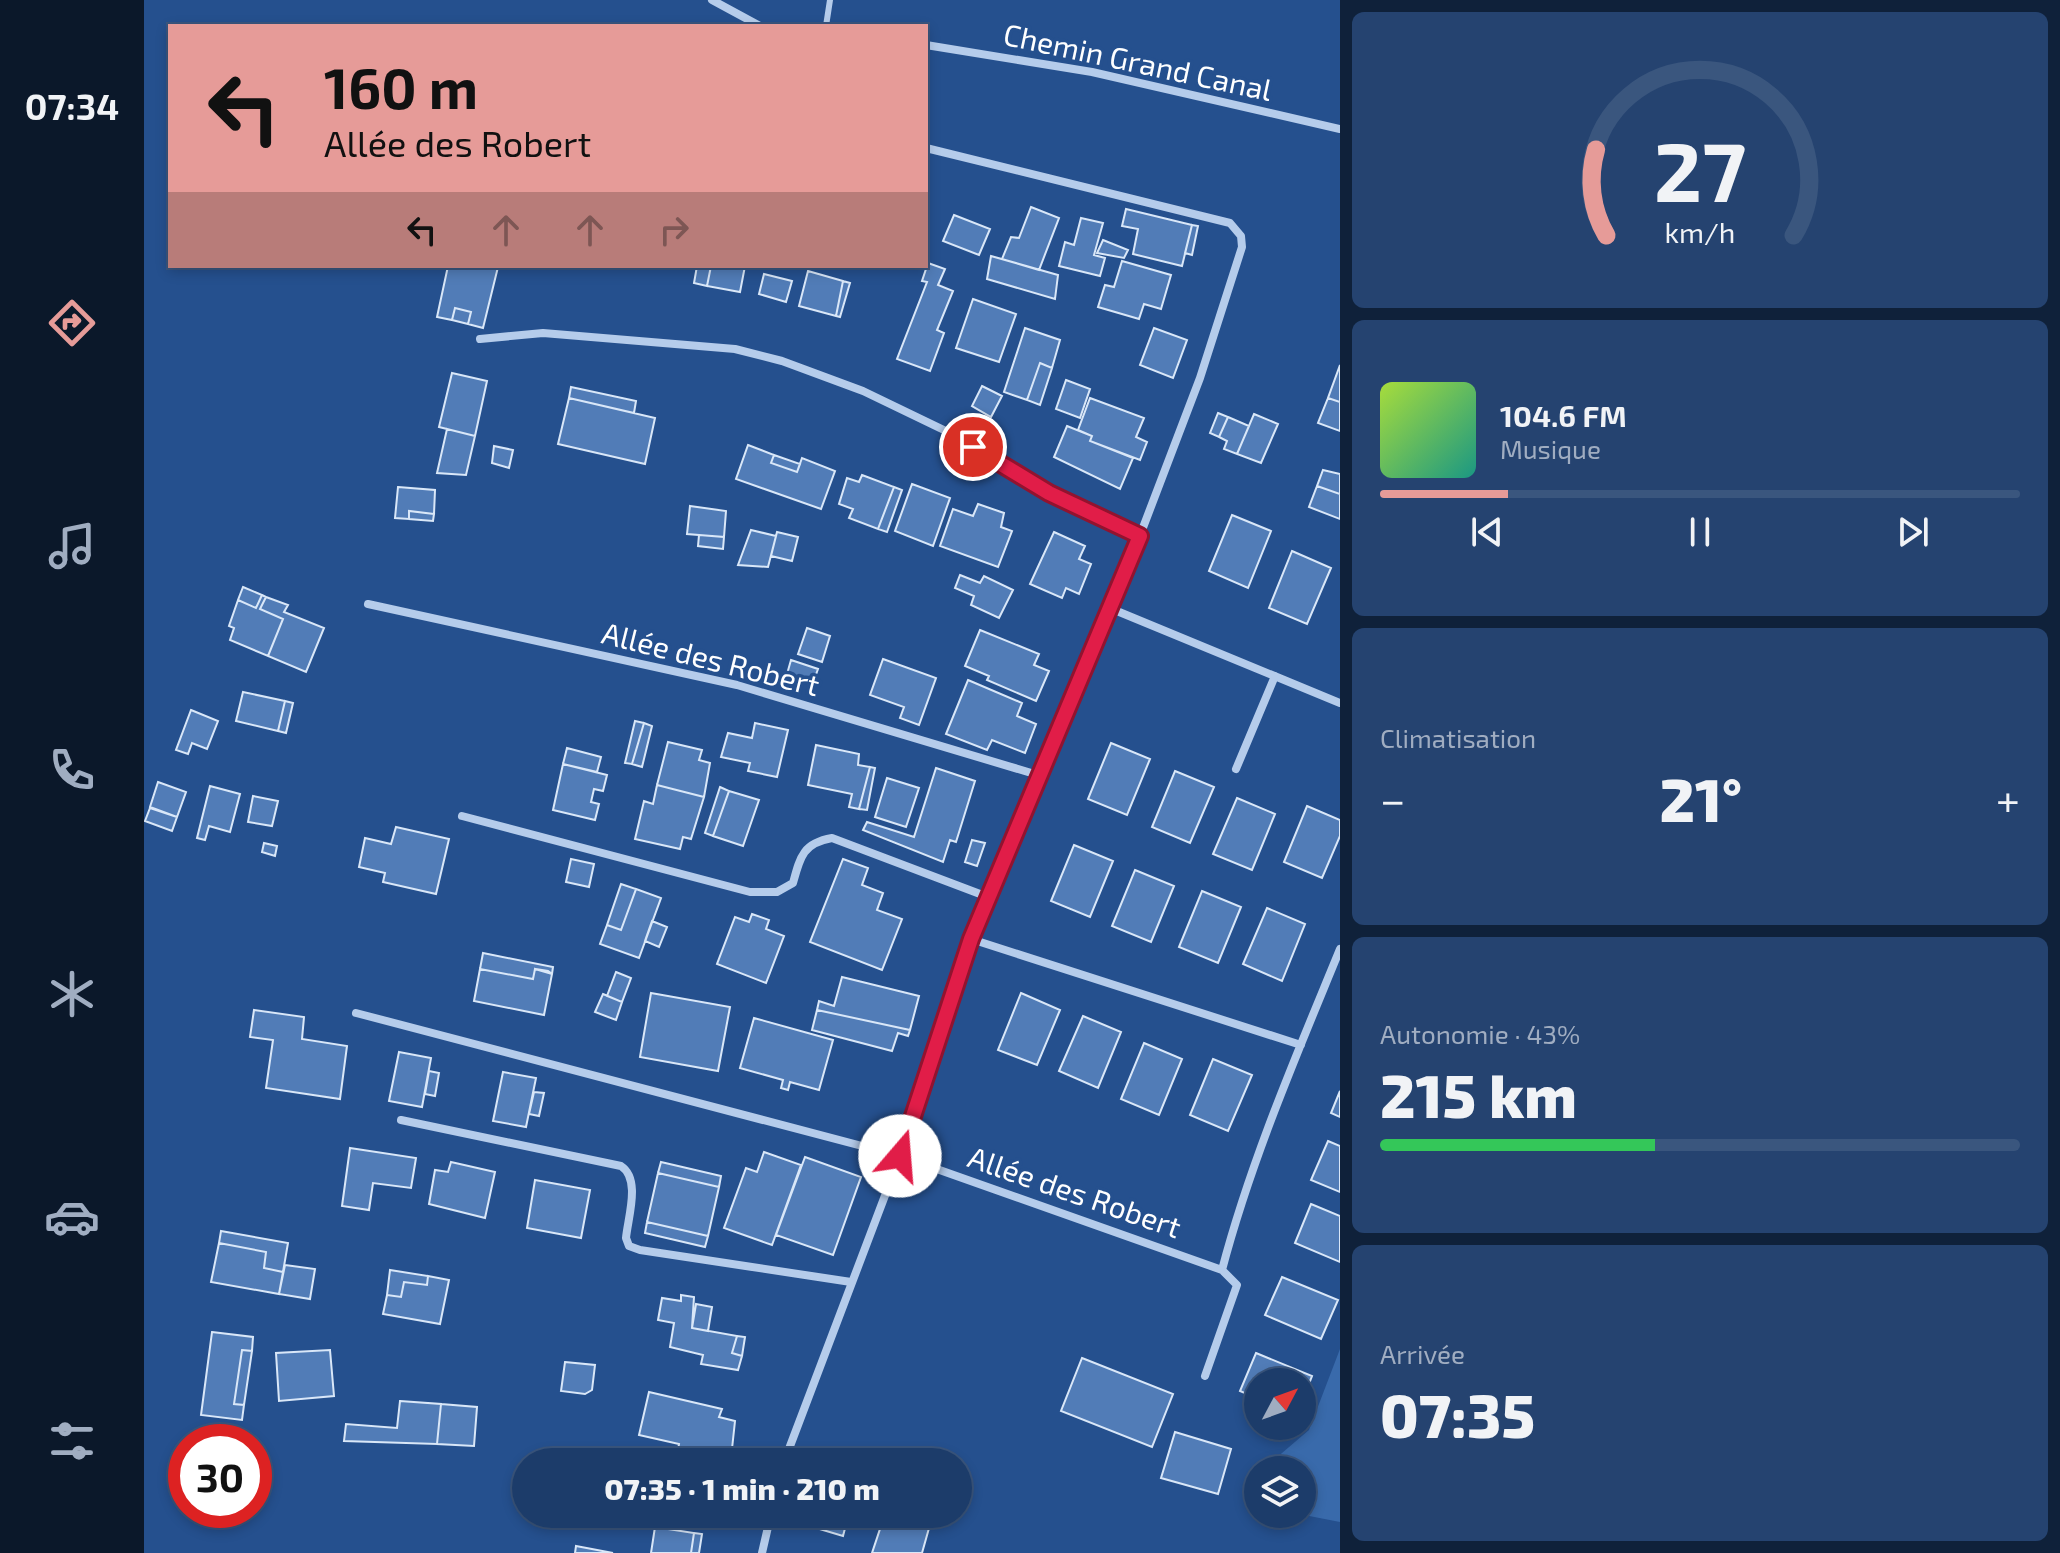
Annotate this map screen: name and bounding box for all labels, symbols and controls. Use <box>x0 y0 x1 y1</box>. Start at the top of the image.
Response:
street label: Chemin Grand Canal <box>1000 15 1276 107</box>
text: 160 m <box>324 53 478 120</box>
icon: left <box>192 56 296 160</box>
text: 07:34 <box>25 84 119 127</box>
text: 27 <box>1654 119 1746 219</box>
text: Allée des Robert <box>324 121 591 164</box>
icon: left <box>400 208 444 252</box>
icon: ahead <box>484 208 528 252</box>
icon: ahead <box>568 208 612 252</box>
icon: right <box>652 208 696 252</box>
text: km/h <box>1665 214 1735 249</box>
icon: directions <box>44 295 100 351</box>
text: 104.6 FM <box>1500 397 1627 433</box>
pin <box>939 413 1007 481</box>
icon: arrive <box>951 425 995 469</box>
text: Musique <box>1500 433 1601 464</box>
icon: previous <box>1465 510 1509 554</box>
icon: pause <box>1678 510 1722 554</box>
icon: next <box>1891 510 1935 554</box>
icon: music <box>44 518 100 574</box>
street label: Allée des Robert <box>599 614 823 702</box>
text: Climatisation <box>1380 722 1536 753</box>
icon: phone <box>44 742 100 798</box>
text: 21° <box>1659 762 1742 834</box>
text: − <box>1380 772 1406 825</box>
text: + <box>1996 772 2020 825</box>
icon: climate <box>44 966 100 1022</box>
text: Autonomie · 43% <box>1380 1018 1580 1049</box>
text: 215 km <box>1380 1058 1577 1130</box>
position arrow <box>858 1114 942 1198</box>
street label: Allée des Robert <box>964 1138 1186 1244</box>
icon: car <box>44 1189 100 1245</box>
text: Arrivée <box>1380 1338 1465 1369</box>
north arrow <box>1244 1368 1316 1440</box>
map controls <box>1244 1368 1316 1528</box>
text: 07:35 <box>1380 1378 1535 1450</box>
icon: filters <box>44 1413 100 1469</box>
speed limit sign: 30 <box>168 1424 272 1528</box>
button: layers <box>1244 1456 1316 1528</box>
text: 07:35 · 1 min · 210 m <box>604 1470 880 1506</box>

